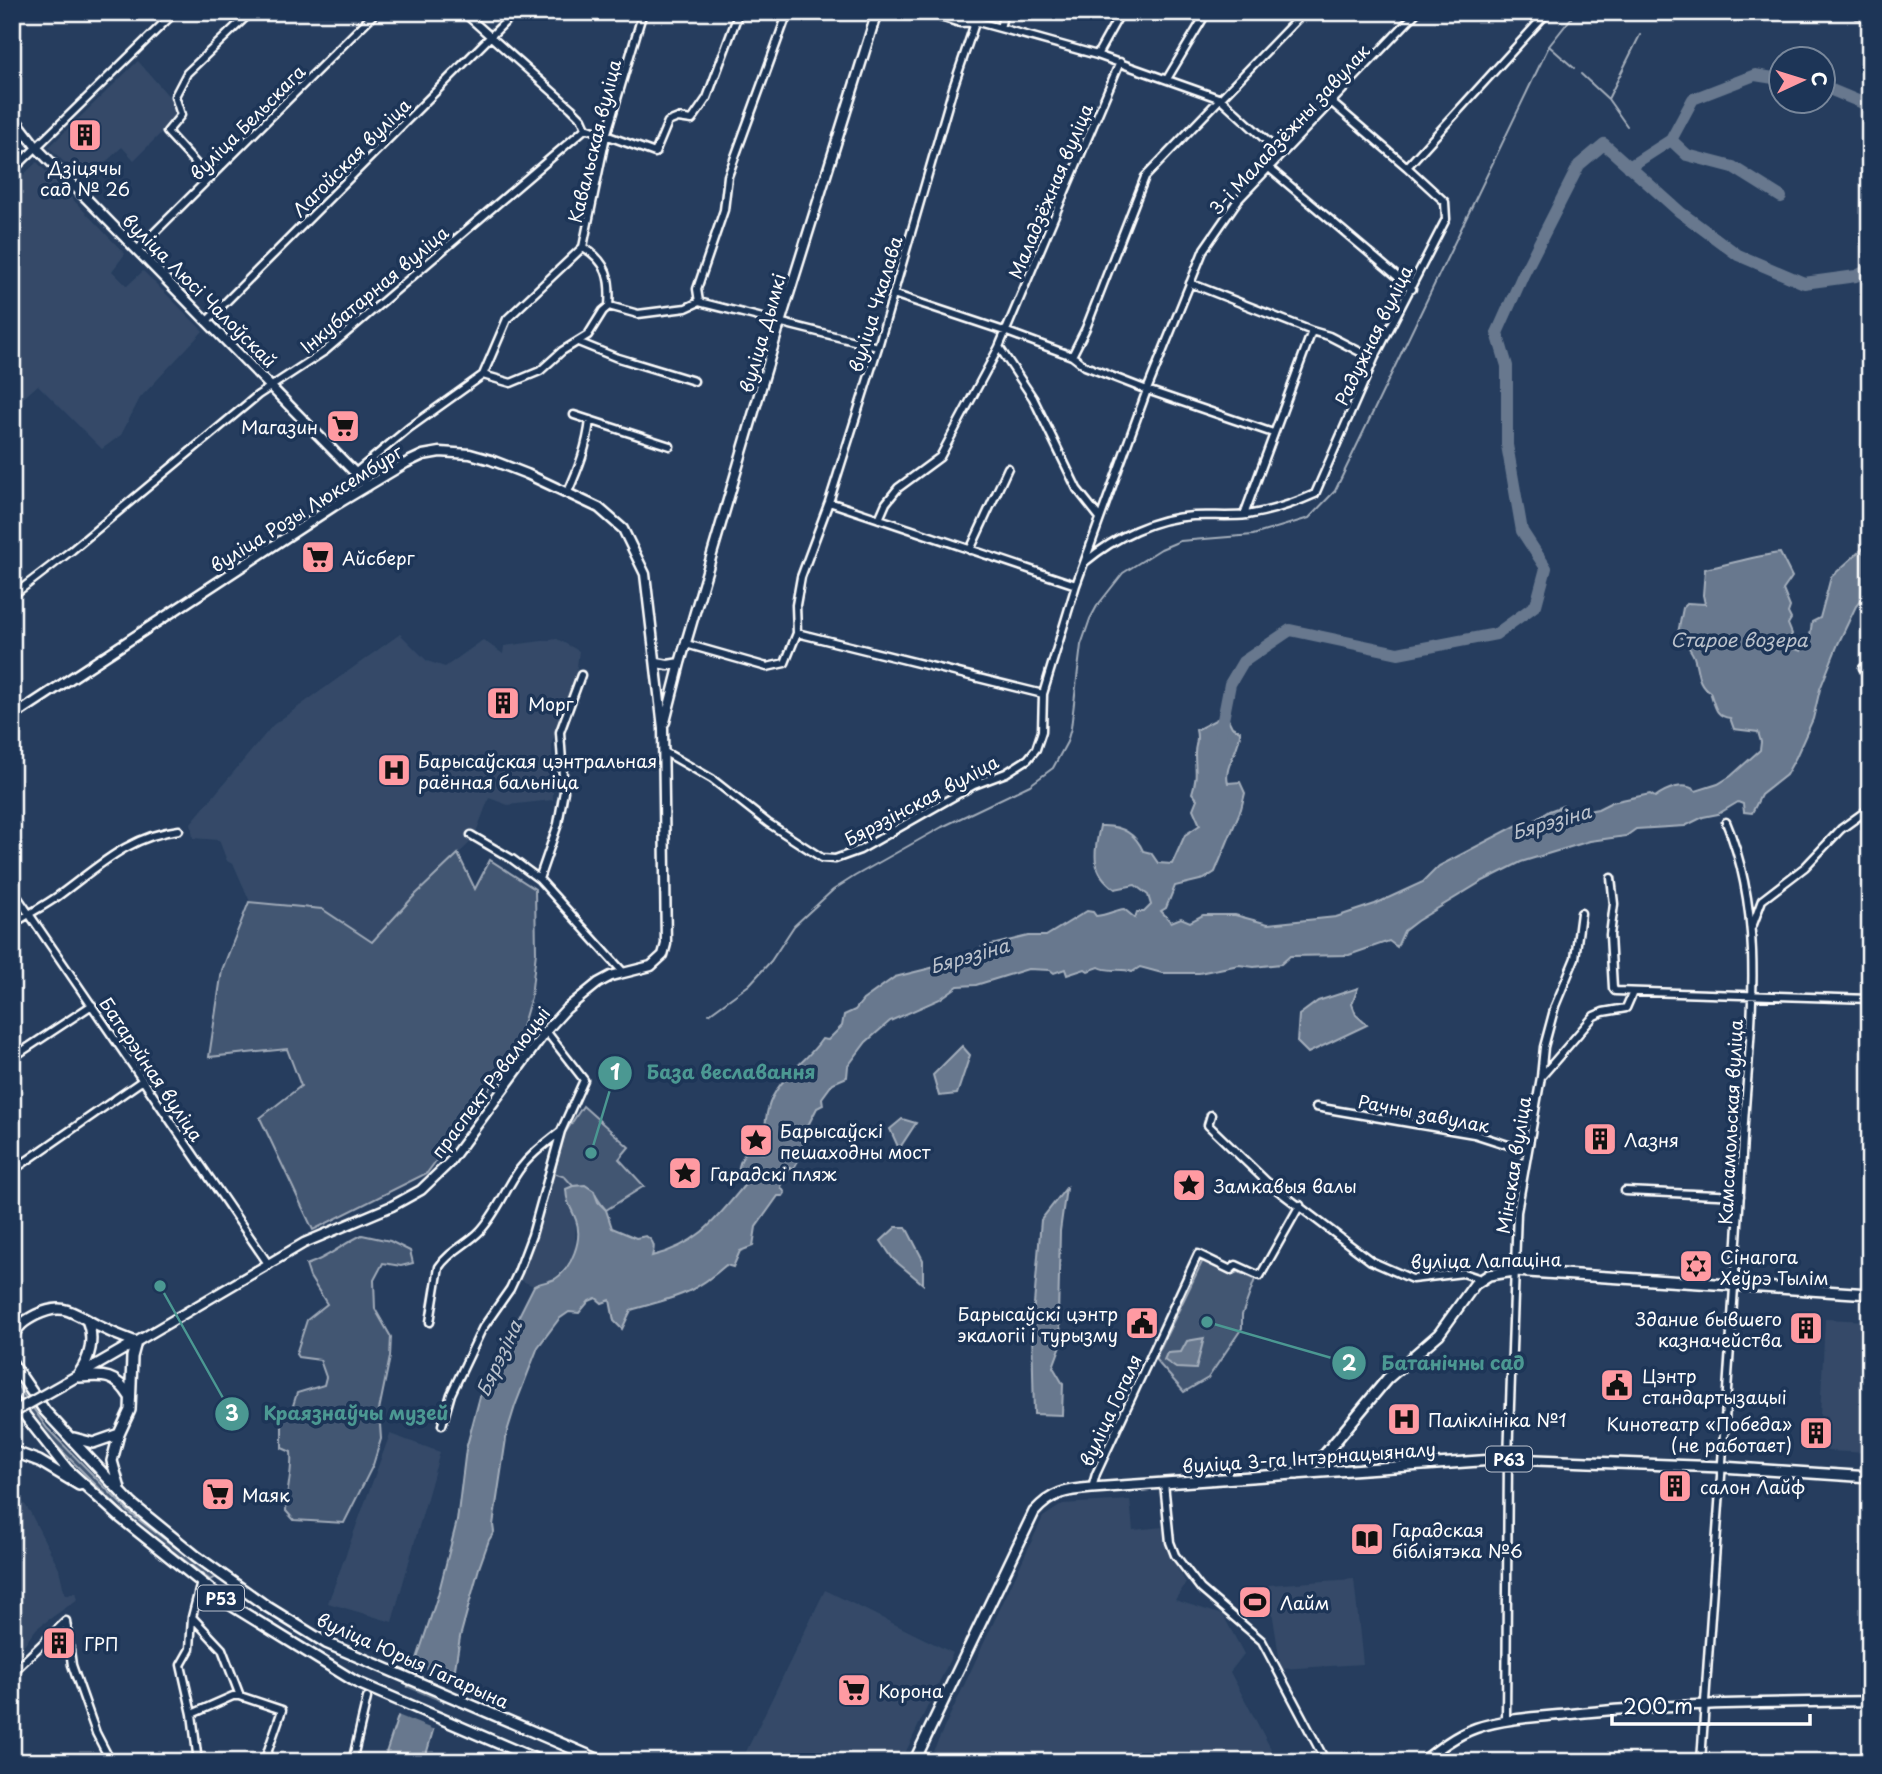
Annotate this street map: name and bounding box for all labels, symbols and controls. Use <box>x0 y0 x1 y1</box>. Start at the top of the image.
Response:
street label: 3-і Маладзёжны завулак <box>1202 37 1376 220</box>
north arrow <box>1766 46 1836 116</box>
street label: Кавальская вуліца <box>561 56 627 226</box>
street label: вуліца Бельскага <box>183 58 311 186</box>
text: С <box>1805 71 1834 87</box>
street label: Лагойская вуліца <box>286 92 416 222</box>
street label: Маладзёжная вуліца <box>1001 99 1099 283</box>
building icon: Дзіцячы сад № 26 <box>66 116 104 154</box>
place label: Дзіцячы сад № 26 <box>40 154 130 202</box>
street label: вуліца Люсі Чалоўскай <box>117 207 283 373</box>
street label: Інкубатарная вуліца <box>294 219 454 359</box>
street label: вуліца Чкалава <box>841 232 909 375</box>
street label: Радужная вуліца <box>1327 260 1419 410</box>
street label: вуліца Дымкі <box>732 270 792 396</box>
supermarket icon: Магазин <box>324 407 362 445</box>
place label: Магазин <box>241 413 318 440</box>
street label: вуліца Розы Люксембург <box>205 437 408 578</box>
supermarket icon: Айсберг <box>299 538 337 576</box>
place label: Айсберг <box>342 544 416 571</box>
water label: Старое возера <box>1670 625 1809 653</box>
building icon: Морг <box>484 684 522 722</box>
place label: Морг <box>528 690 575 717</box>
place label: Барысаўская цэнтральная раённая бальніца <box>418 747 657 795</box>
street label: Бярэзінская вуліца <box>839 748 1003 852</box>
hospital icon: Барысаўская цэнтральная раённая бальніца <box>375 751 413 789</box>
water label: Бярэзіна <box>1508 796 1595 846</box>
water label: Бярэзіна <box>926 930 1013 980</box>
street label: Батарэйная вуліца <box>94 991 210 1147</box>
street label: праспект Рэвалюцыі <box>424 1001 556 1163</box>
street label: Камсамольская вуліца <box>1711 1019 1749 1225</box>
callout: База веславання <box>597 1053 830 1093</box>
text: 1 <box>610 1055 620 1087</box>
text: База веславання <box>646 1057 816 1085</box>
street label: Рачны завулак <box>1356 1087 1492 1139</box>
street label: Мінская вуліца <box>1489 1094 1537 1236</box>
place label: Барысаўскі пешаходны мост <box>780 1117 931 1165</box>
building icon: Лазня <box>1581 1120 1619 1158</box>
place icon: Барысаўскі пешаходны мост <box>737 1121 775 1159</box>
place label: Лазня <box>1624 1126 1679 1153</box>
place icon: Гарадскі пляж <box>666 1154 704 1192</box>
place label: Гарадскі пляж <box>710 1160 837 1187</box>
place icon: Замкавыя валы <box>1170 1166 1208 1204</box>
place label: Замкавыя валы <box>1213 1172 1357 1199</box>
place label: Сінагога Хеўрэ Тылім <box>1720 1243 1828 1291</box>
street label: вуліца Лапаціна <box>1410 1245 1562 1275</box>
synagogue icon: Сінагога Хеўрэ Тылім <box>1677 1247 1715 1285</box>
place label: Барысаўскі цэнтр экалогіі і турызму <box>958 1300 1118 1348</box>
public building icon: Барысаўскі цэнтр экалогіі і турызму <box>1123 1304 1161 1342</box>
place label: Здание бывшего казначейства <box>1635 1305 1783 1353</box>
building icon: Здание бывшего казначейства <box>1787 1309 1825 1347</box>
water label: Бярэзіна <box>468 1314 528 1401</box>
callout: Батанічны сад <box>1332 1343 1539 1383</box>
text: 2 <box>1342 1346 1357 1378</box>
text: Батанічны сад <box>1382 1348 1524 1376</box>
street label: вуліца Гогаля <box>1072 1350 1148 1470</box>
place label: Цэнтр стандартызацыі <box>1642 1362 1787 1410</box>
public building icon: Цэнтр стандартызацыі <box>1598 1366 1636 1404</box>
callout: Краязнаўчы музей <box>214 1394 463 1434</box>
text: 3 <box>225 1396 239 1428</box>
text: Краязнаўчы музей <box>263 1398 449 1426</box>
hospital icon: Паліклініка №1 <box>1385 1400 1423 1438</box>
place label: Паліклініка №1 <box>1428 1406 1567 1433</box>
place label: Кинотеатр «Победа» (не работает) <box>1606 1410 1792 1458</box>
building icon: Кинотеатр «Победа» (не работает) <box>1797 1414 1835 1452</box>
street label: вуліца 3-га Інтэрнацыяналу <box>1181 1435 1437 1479</box>
road number: Р63 <box>1486 1446 1532 1471</box>
building icon: салон Лайф <box>1656 1467 1694 1505</box>
place label: салон Лайф <box>1700 1473 1805 1500</box>
supermarket icon: Маяк <box>199 1475 237 1513</box>
place label: Маяк <box>242 1481 290 1508</box>
place label: Гарадская бібліятэка №6 <box>1392 1516 1523 1564</box>
library icon: Гарадская бібліятэка №6 <box>1348 1520 1386 1558</box>
sports icon: Лайм <box>1236 1583 1274 1621</box>
road number: Р53 <box>198 1586 244 1610</box>
place label: Лайм <box>1280 1589 1329 1616</box>
street label: вуліца Юрыя Гагарына <box>313 1605 514 1715</box>
building icon: ГРП <box>40 1624 78 1662</box>
place label: ГРП <box>84 1630 118 1657</box>
supermarket icon: Корона <box>835 1671 873 1709</box>
place label: Корона <box>878 1677 944 1704</box>
scale bar <box>1612 1683 1810 1727</box>
text: 200 m <box>1623 1689 1693 1721</box>

